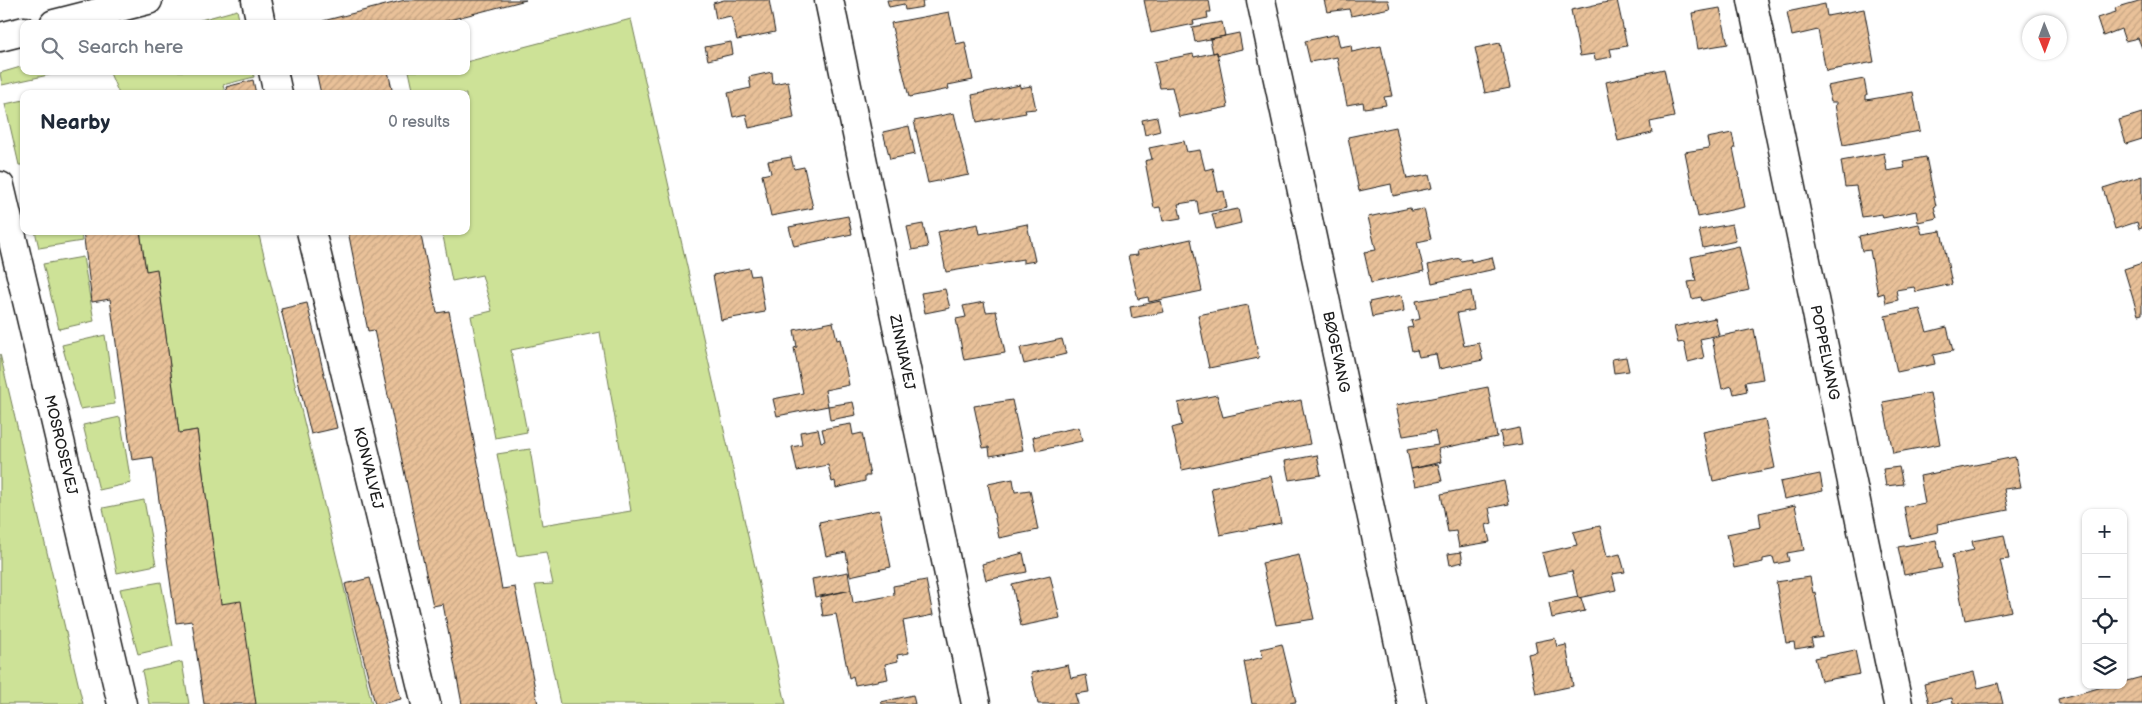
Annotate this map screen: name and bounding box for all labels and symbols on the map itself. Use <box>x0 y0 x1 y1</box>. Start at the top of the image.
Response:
north arrow <box>2022 15 2067 60</box>
street label: POPPELVANG <box>1806 303 1844 402</box>
street label: BØGEVANG <box>1319 310 1354 394</box>
street label: ZINNIAVEJ <box>885 312 920 393</box>
street label: MOSROSEVEJ <box>40 393 82 497</box>
street label: KONVALVEJ <box>349 425 388 512</box>

